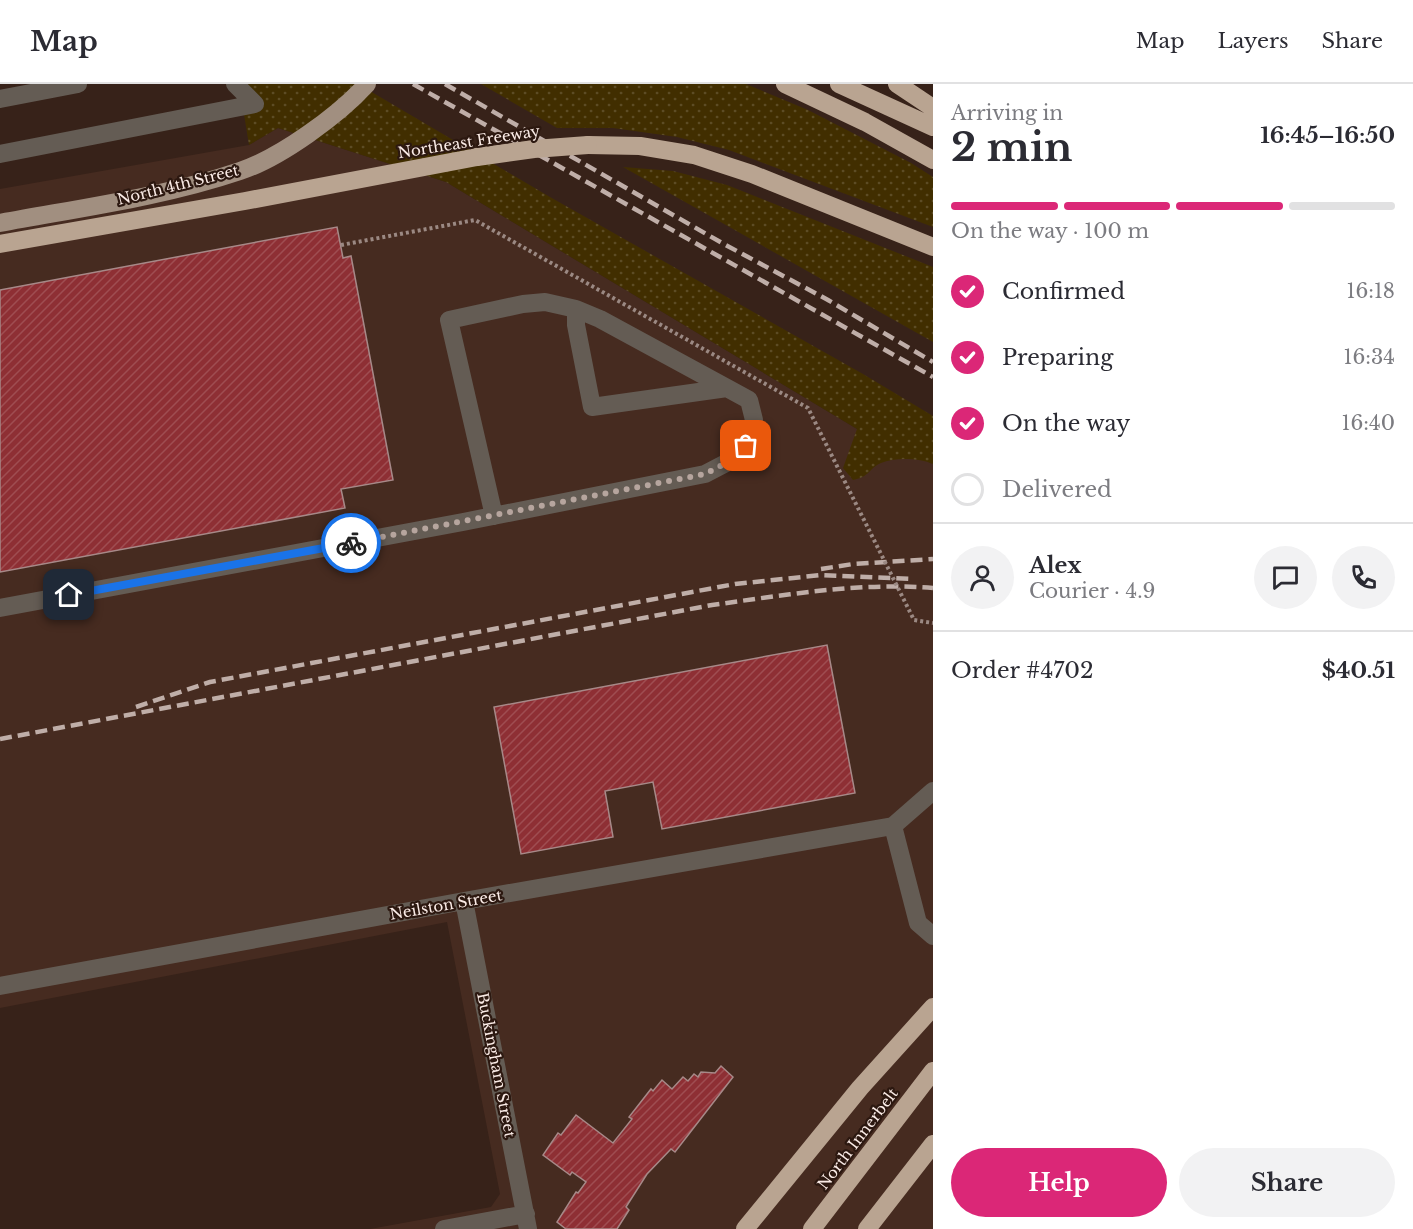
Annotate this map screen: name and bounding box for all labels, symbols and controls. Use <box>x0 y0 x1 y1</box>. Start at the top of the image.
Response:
text: Map <box>30 24 98 59</box>
text: Map <box>1136 28 1185 54</box>
text: Layers <box>1218 28 1289 54</box>
text: Share <box>1322 28 1383 54</box>
text: Arriving in <box>951 101 1063 125</box>
street label: Northeast Freeway <box>396 121 542 162</box>
text: 16:45–16:50 <box>1260 122 1395 149</box>
text: 2 min <box>951 123 1072 172</box>
street label: North 4th Street <box>115 160 241 209</box>
text: On the way · 100 m <box>951 219 1149 243</box>
icon: check <box>951 275 984 308</box>
text: Confirmed <box>1002 278 1125 305</box>
text: 16:18 <box>1346 279 1395 303</box>
icon: check <box>951 341 984 374</box>
text: Preparing <box>1002 344 1113 371</box>
text: 16:34 <box>1344 345 1395 369</box>
icon: check <box>951 407 984 440</box>
text: On the way <box>1002 410 1130 437</box>
text: 16:40 <box>1342 411 1395 435</box>
pin <box>720 420 771 471</box>
icon: bag <box>729 429 762 462</box>
text: Delivered <box>1002 476 1112 503</box>
courier <box>321 513 381 573</box>
icon: bike <box>335 527 368 560</box>
button: person <box>951 546 1014 609</box>
button: chat <box>1254 546 1317 609</box>
button: phone <box>1332 546 1395 609</box>
text: Alex <box>1029 552 1082 579</box>
pin <box>43 569 94 620</box>
icon: home <box>52 578 85 611</box>
text: Courier · 4.9 <box>1029 579 1155 603</box>
text: Order #4702 <box>951 657 1094 684</box>
text: $40.51 <box>1322 657 1395 684</box>
street label: Neilston Street <box>388 885 504 924</box>
street label: Buckingham Street <box>473 991 520 1139</box>
street label: North Innerbelt <box>813 1084 902 1193</box>
button: Help <box>951 1148 1167 1217</box>
button: Share <box>1179 1148 1395 1217</box>

